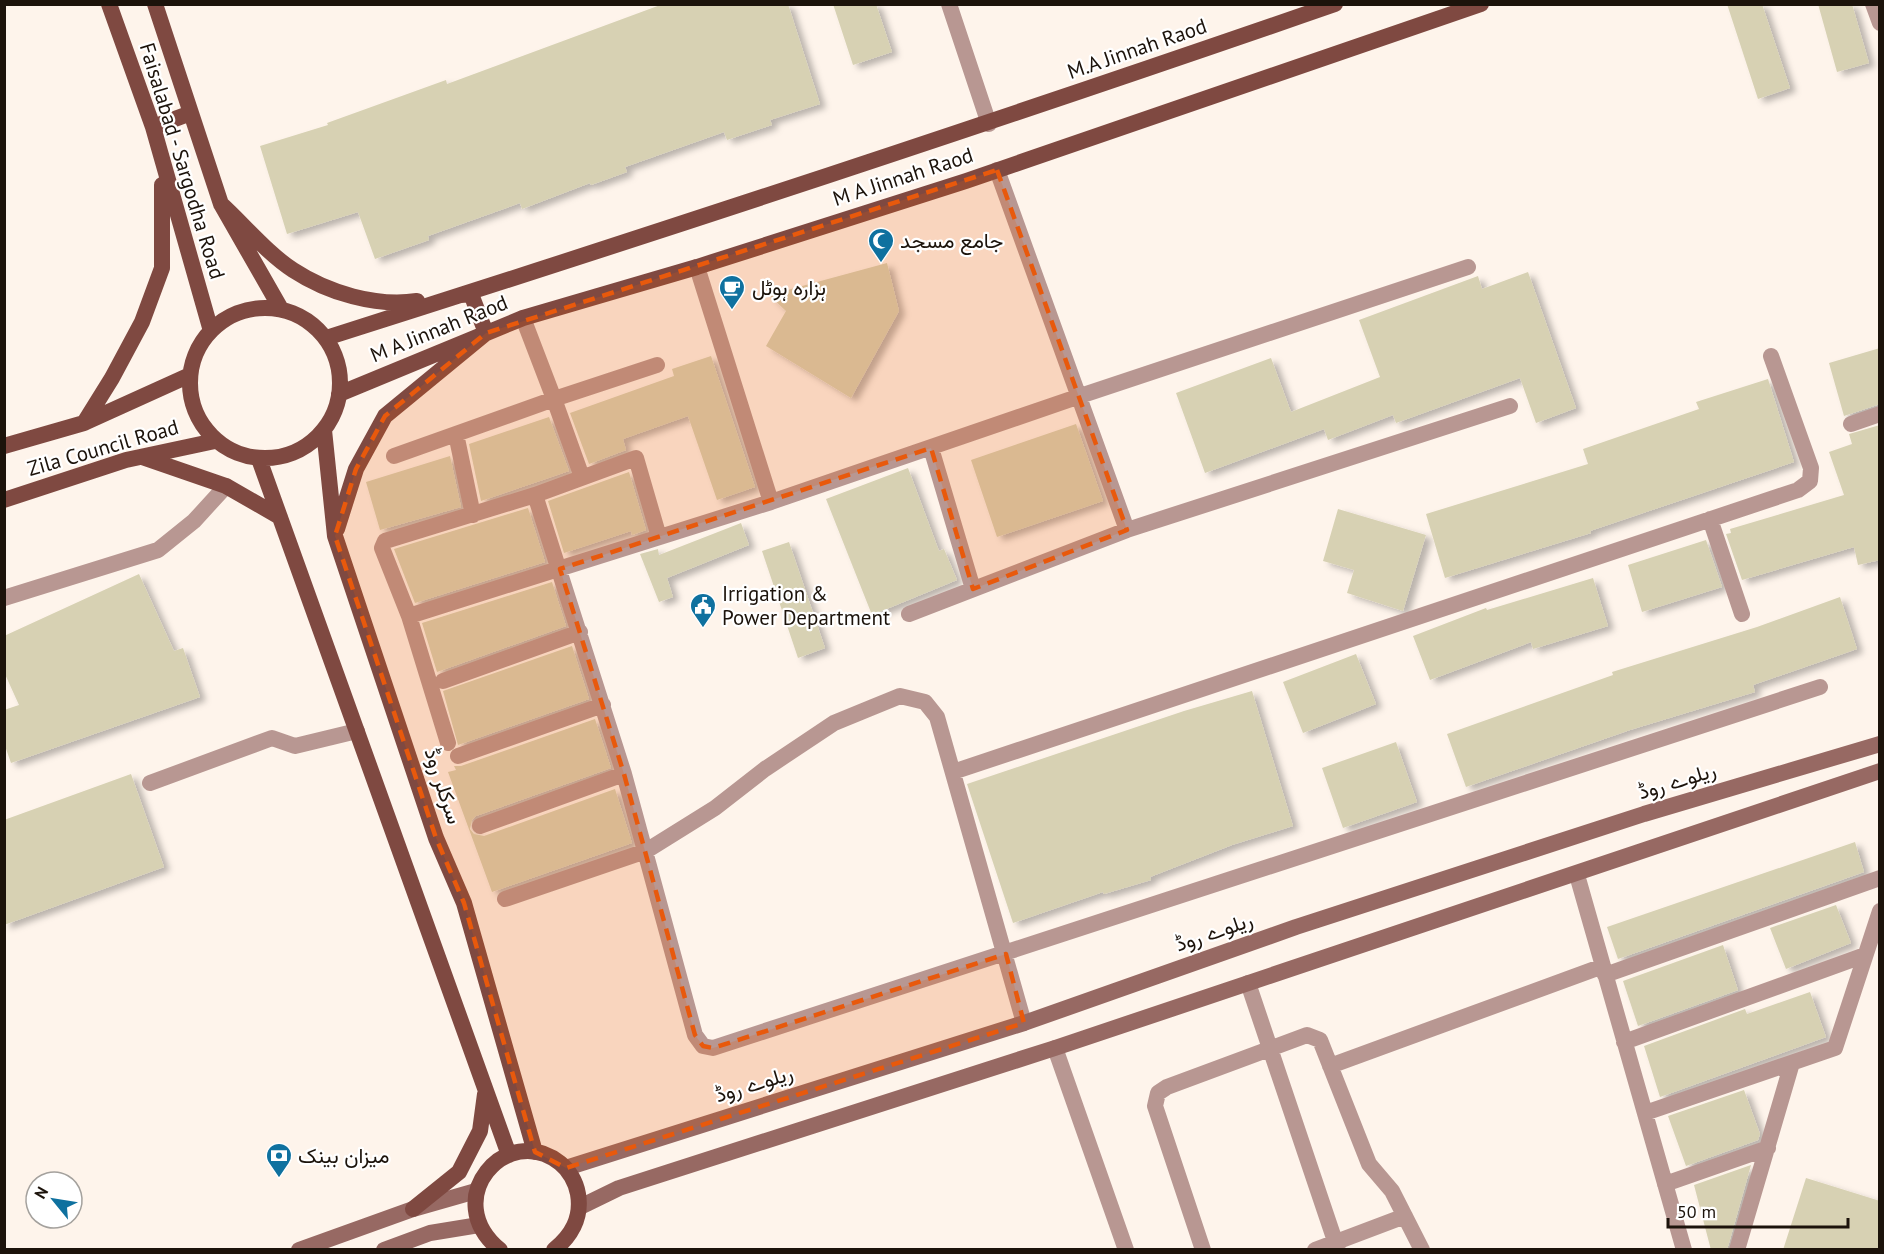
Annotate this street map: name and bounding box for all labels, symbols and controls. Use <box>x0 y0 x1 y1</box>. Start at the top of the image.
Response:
street label: M.A Jinnah Raod <box>1064 12 1210 85</box>
street label: Faisalabad - Sargodha Road <box>134 39 231 282</box>
street label: M A Jinnah Raod <box>829 141 976 212</box>
mosque icon: جامع مسجد <box>866 226 896 264</box>
place label: جامع مسجد <box>900 227 1003 255</box>
cafe icon: ہزارہ ہوٹل <box>717 273 747 311</box>
place label: ہزارہ ہوٹل <box>752 274 826 301</box>
street label: M A Jinnah Raod <box>366 289 512 368</box>
street label: Zila Council Road <box>24 413 181 482</box>
place label: Irrigation & Power Department <box>722 580 890 631</box>
public building icon: Irrigation & Power Department <box>688 591 718 629</box>
street label: سرکلر روڈ <box>418 744 468 827</box>
street label: ریلوے روڈ <box>1635 756 1719 805</box>
street label: ریلوے روڈ <box>1172 906 1256 957</box>
street label: ریلوے روڈ <box>712 1059 796 1108</box>
bank icon: میزان بینک <box>264 1141 294 1179</box>
place label: میزان بینک <box>298 1142 390 1169</box>
north arrow <box>24 1170 84 1230</box>
text: N <box>30 1183 52 1202</box>
scale bar <box>1668 1191 1848 1229</box>
text: 50 m <box>1677 1200 1716 1223</box>

